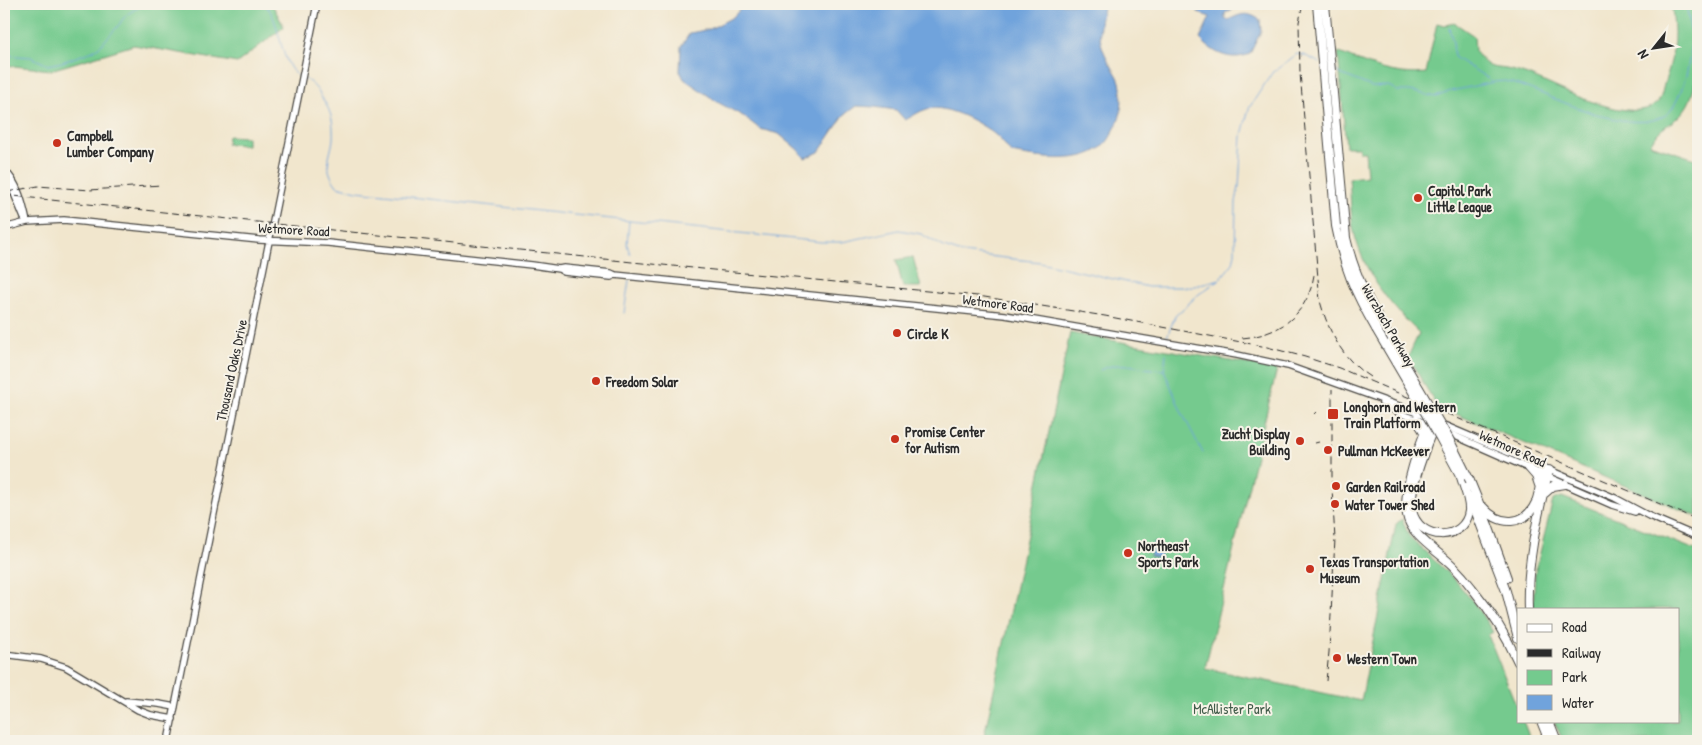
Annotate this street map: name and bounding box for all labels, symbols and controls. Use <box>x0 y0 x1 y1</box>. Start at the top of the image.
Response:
north arrow <box>1630 22 1680 72</box>
text: N <box>1632 46 1652 63</box>
place label: Campbell Lumber Company <box>67 126 154 163</box>
marker: Campbell Lumber Company <box>51 137 63 149</box>
place label: Capitol Park Little League <box>1428 181 1493 218</box>
marker: Capitol Park Little League <box>1412 192 1424 204</box>
street label: Wetmore Road <box>258 218 331 240</box>
street label: Wurzbach Parkway <box>1357 280 1420 370</box>
street label: Wetmore Road <box>961 289 1035 317</box>
street label: Thousand Oaks Drive <box>211 317 251 423</box>
place label: Circle K <box>907 324 949 343</box>
marker: Circle K <box>891 327 903 339</box>
place label: Freedom Solar <box>605 372 679 391</box>
marker: Freedom Solar <box>590 375 602 387</box>
place label: Longhorn and Western Train Platform <box>1343 397 1456 432</box>
marker: Longhorn and Western Train Platform <box>1326 407 1340 421</box>
place label: Promise Center for Autism <box>905 422 986 457</box>
place label: Zucht Display Building <box>1222 424 1290 461</box>
street label: Wetmore Road <box>1477 425 1550 471</box>
marker: Promise Center for Autism <box>889 433 901 445</box>
marker: Zucht Display Building <box>1294 435 1306 447</box>
place label: Pullman McKeever <box>1338 441 1430 460</box>
marker: Pullman McKeever <box>1322 444 1334 456</box>
place label: Garden Railroad <box>1346 477 1425 496</box>
marker: Garden Railroad <box>1330 480 1342 492</box>
place label: Water Tower Shed <box>1345 495 1435 514</box>
marker: Water Tower Shed <box>1329 498 1341 510</box>
place label: Northeast Sports Park <box>1138 536 1198 573</box>
marker: Northeast Sports Park <box>1122 547 1134 559</box>
place label: Texas Transportation Museum <box>1319 552 1429 587</box>
marker: Texas Transportation Museum <box>1304 563 1316 575</box>
legend <box>1517 608 1680 722</box>
text: Road <box>1562 616 1587 637</box>
text: Railway <box>1562 642 1601 663</box>
place label: Western Town <box>1347 649 1417 668</box>
marker: Western Town <box>1331 652 1343 664</box>
text: Park <box>1562 666 1587 687</box>
text: Water <box>1562 692 1594 713</box>
park label: McAllister Park <box>1193 699 1271 718</box>

